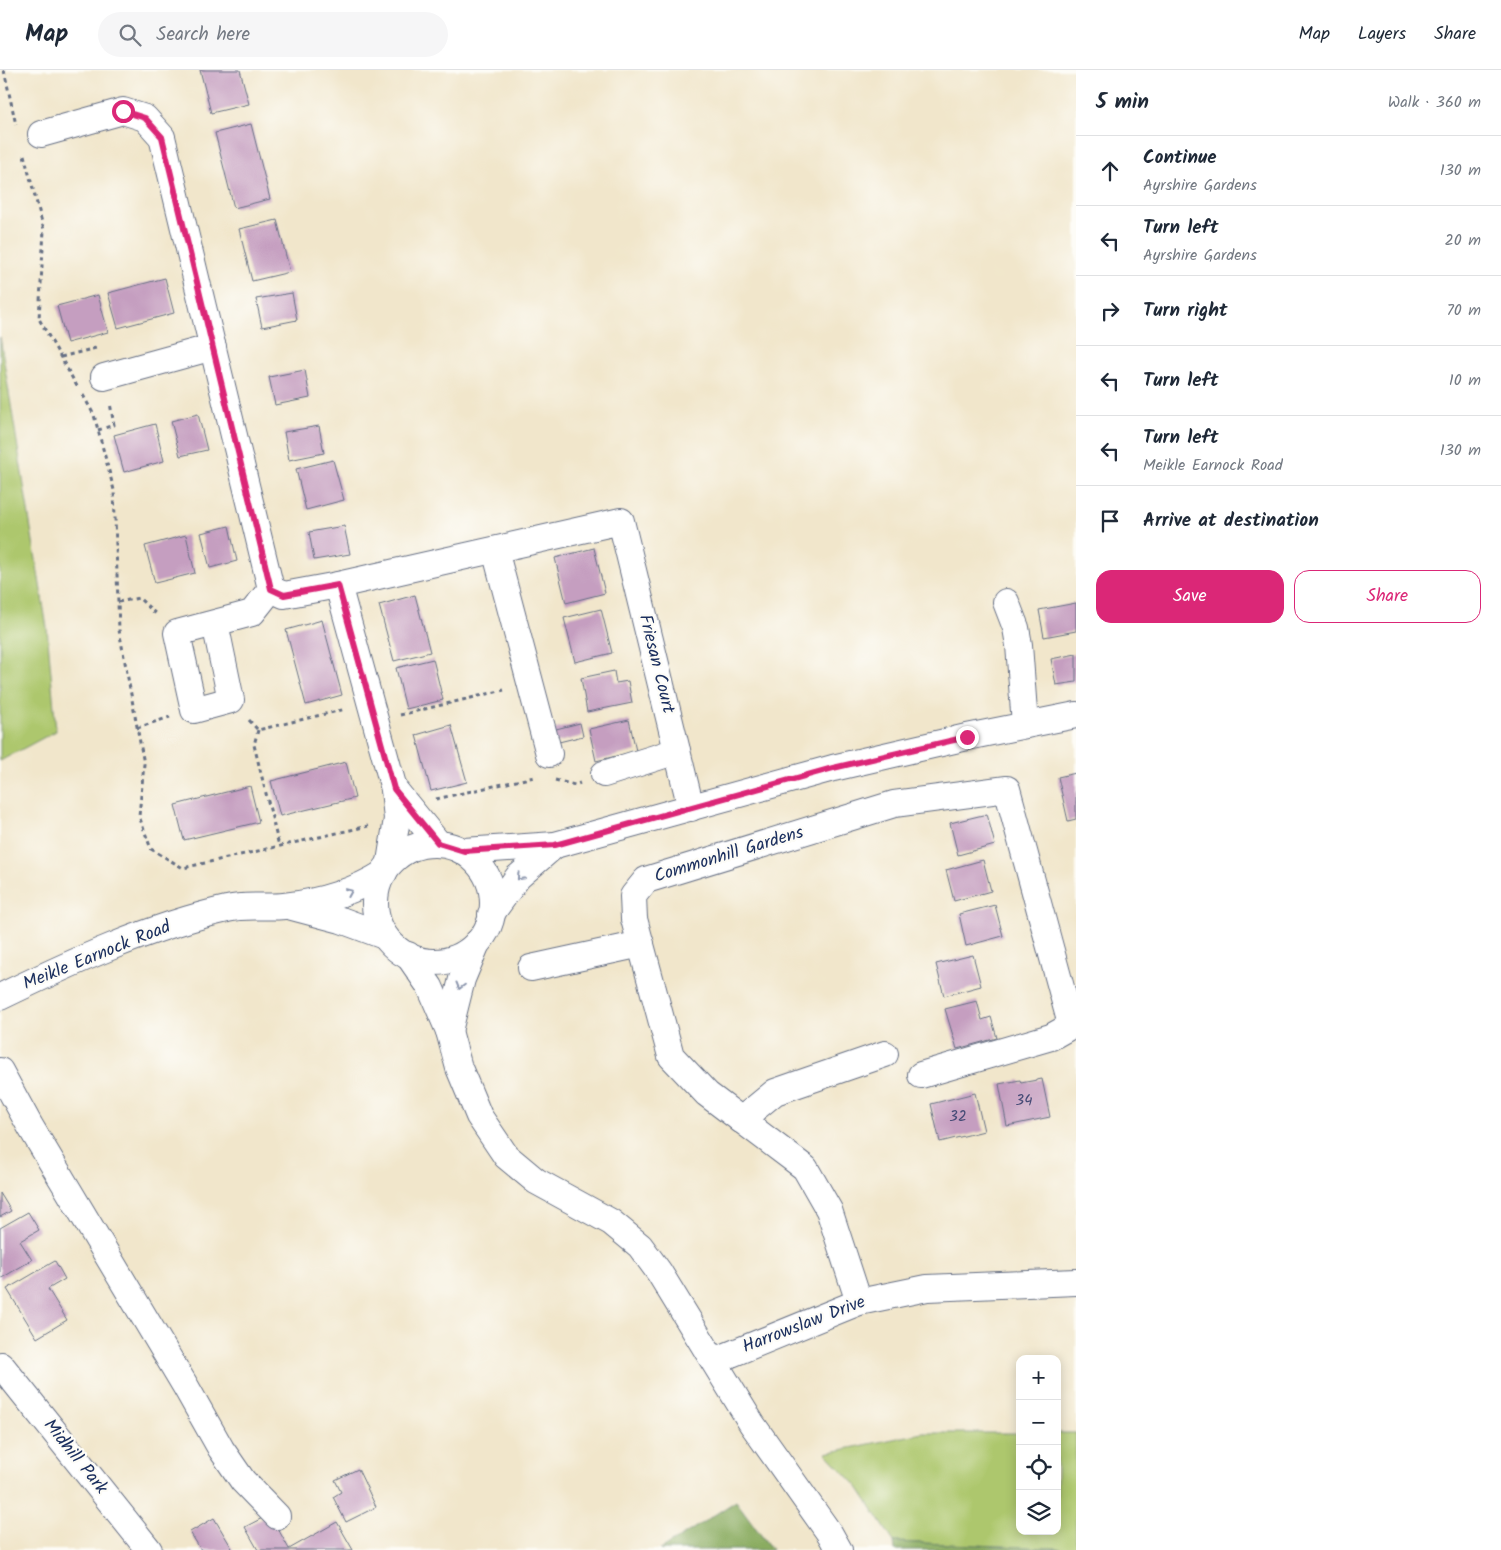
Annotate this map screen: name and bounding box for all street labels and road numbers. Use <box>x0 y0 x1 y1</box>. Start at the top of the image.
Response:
street label: Friesan Court <box>630 611 683 718</box>
street label: Commonhill Gardens <box>651 818 808 892</box>
street label: Meikle Earnock Road <box>19 913 176 999</box>
street label: Harrowslaw Drive <box>738 1288 870 1362</box>
street label: Midhill Park <box>35 1413 115 1502</box>

